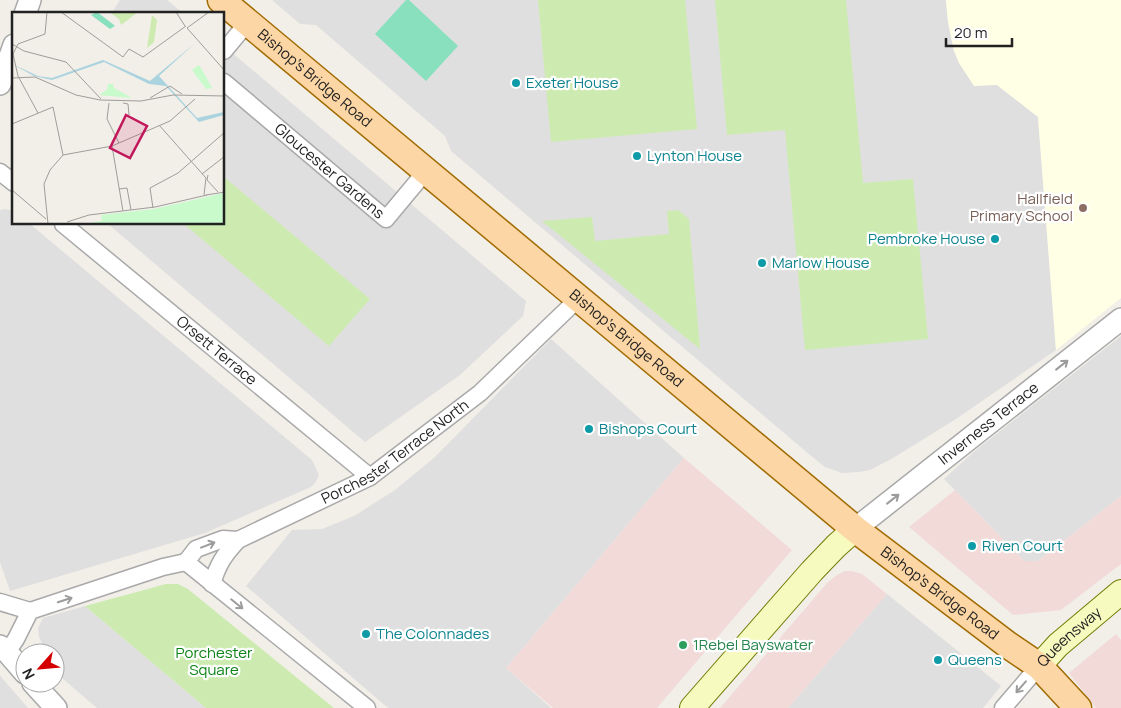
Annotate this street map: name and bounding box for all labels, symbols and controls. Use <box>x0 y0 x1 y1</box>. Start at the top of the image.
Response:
inset map <box>12 12 225 225</box>
scale bar <box>946 15 1012 47</box>
text: 20 m <box>954 22 987 43</box>
street label: Bishop's Bridge Road <box>253 24 377 132</box>
place label: Exeter House <box>526 72 619 93</box>
marker: Exeter House <box>510 77 522 89</box>
street label: Gloucester Gardens <box>270 118 389 223</box>
place label: Lynton House <box>647 145 742 166</box>
marker: Lynton House <box>631 150 643 162</box>
place label: Hallfield Primary School <box>970 188 1073 226</box>
marker: Hallfield Primary School <box>1077 202 1089 214</box>
place label: Pembroke House <box>868 228 985 249</box>
marker: Pembroke House <box>989 233 1001 245</box>
place label: Marlow House <box>772 252 870 273</box>
marker: Marlow House <box>756 257 768 269</box>
street label: Bishop's Bridge Road <box>565 284 688 392</box>
street label: Orsett Terrace <box>172 311 262 390</box>
one-way arrow <box>1055 360 1068 371</box>
street label: Inverness Terrace <box>933 377 1043 470</box>
street label: Porchester Terrace North <box>318 394 473 509</box>
place label: Bishops Court <box>599 418 697 439</box>
marker: Bishops Court <box>583 423 595 435</box>
one-way arrow <box>886 493 899 504</box>
place label: Riven Court <box>982 535 1063 556</box>
one-way arrow <box>201 539 216 548</box>
marker: Riven Court <box>966 540 978 552</box>
street label: Bishop's Bridge Road <box>877 541 1003 644</box>
one-way arrow <box>57 594 73 604</box>
one-way arrow <box>230 599 243 610</box>
street label: Queensway <box>1032 602 1106 671</box>
place label: The Colonnades <box>376 623 489 644</box>
marker: The Colonnades <box>360 628 372 640</box>
place label: 1Rebel Bayswater <box>693 634 814 655</box>
marker: 1Rebel Bayswater <box>677 639 689 651</box>
park label: Porchester Square <box>176 642 253 680</box>
north arrow <box>15 643 65 693</box>
place label: Queens <box>948 649 1002 670</box>
marker: Queens <box>932 654 944 666</box>
text: N <box>17 665 39 683</box>
one-way arrow <box>1016 680 1027 693</box>

